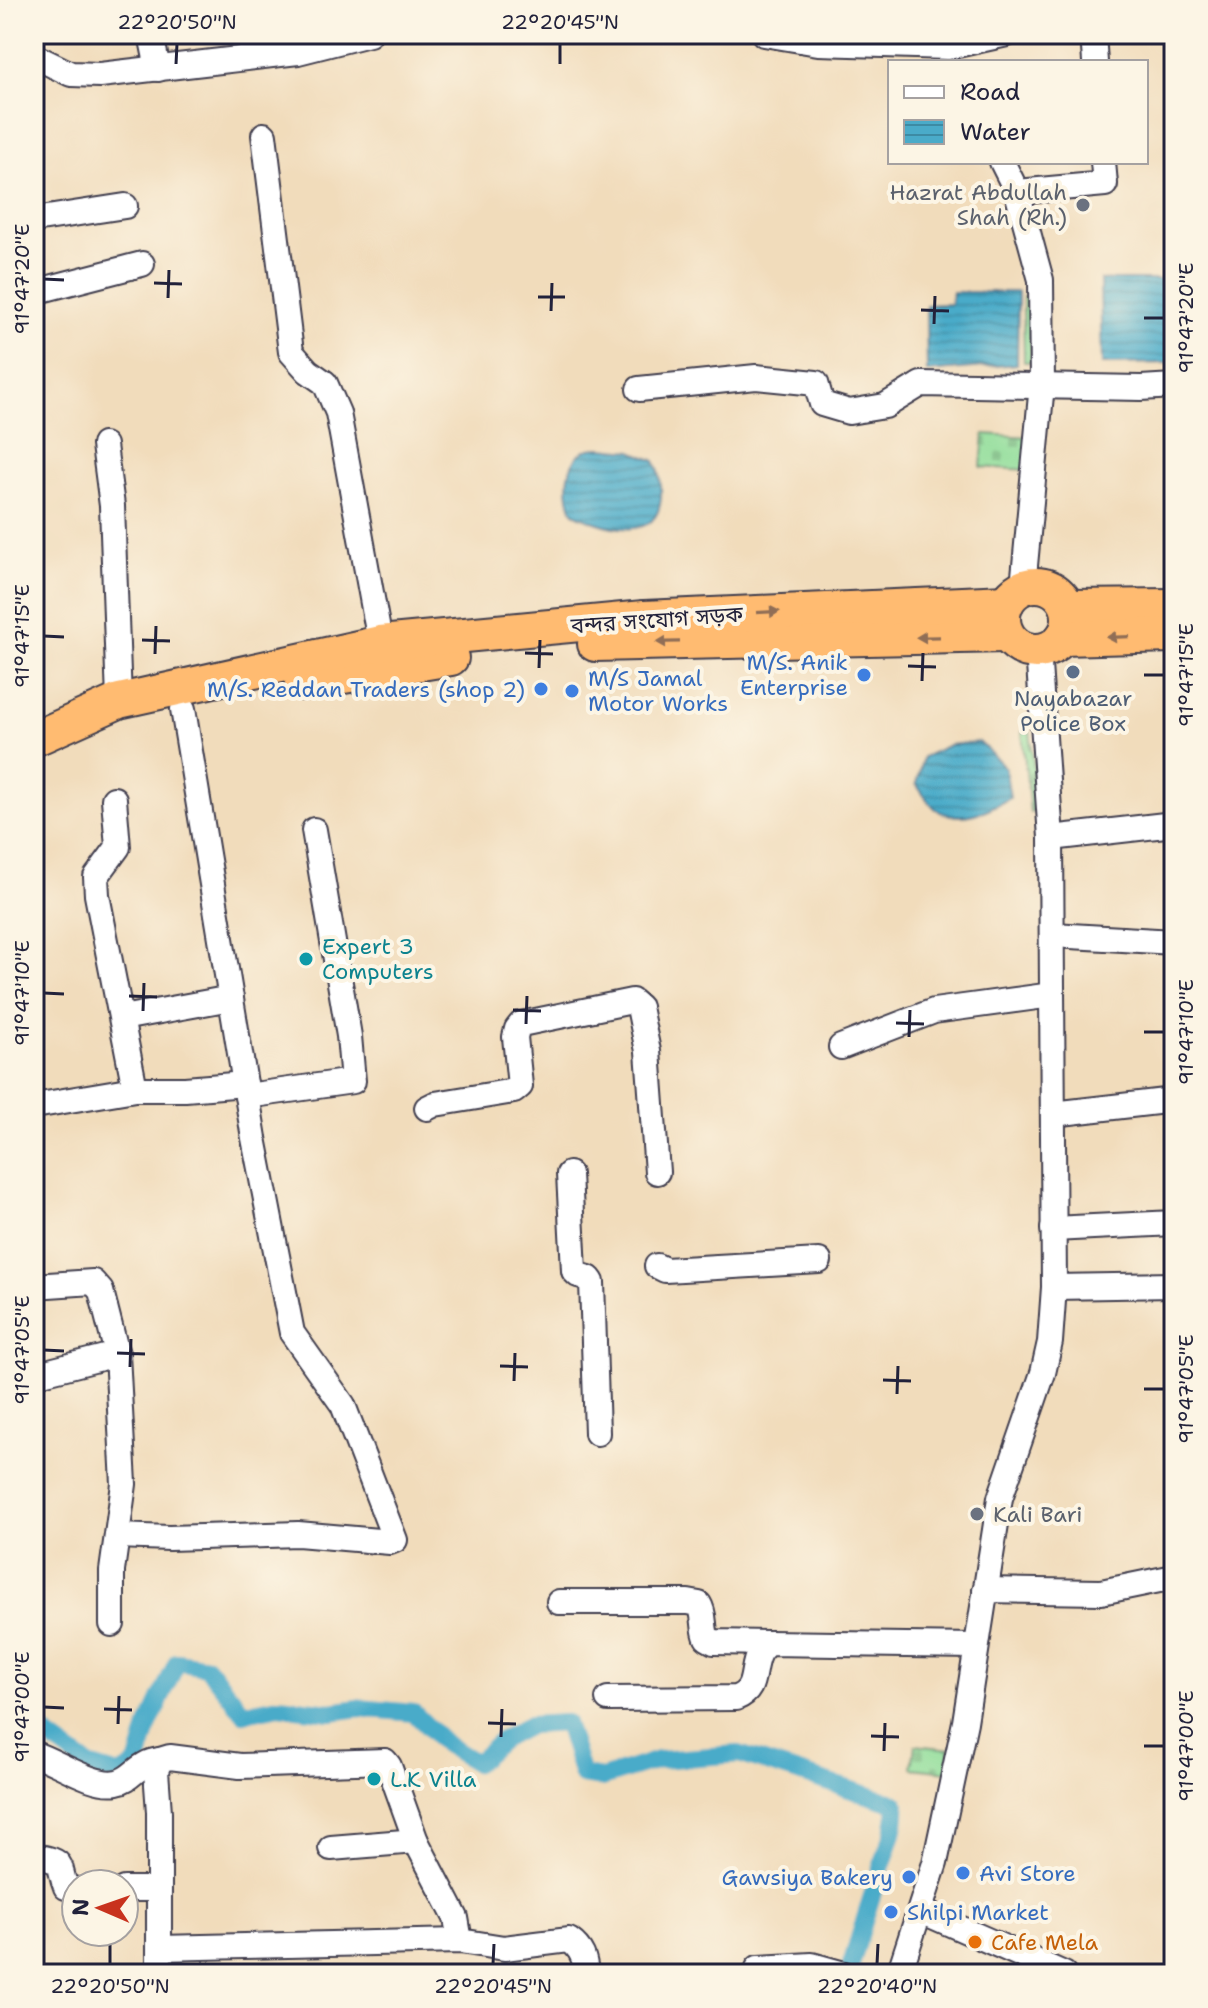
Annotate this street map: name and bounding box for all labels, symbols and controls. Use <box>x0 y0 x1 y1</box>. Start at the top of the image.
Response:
text: 22°20'50"N <box>117 9 237 35</box>
text: 22°20'45"N <box>501 9 619 35</box>
legend <box>888 60 1148 164</box>
text: Road <box>960 76 1020 108</box>
text: Water <box>960 116 1031 148</box>
place label: Hazrat Abdullah Shah (Rh.) <box>889 178 1067 232</box>
marker: Hazrat Abdullah Shah (Rh.) <box>1074 196 1092 214</box>
text: 91°47'20"E <box>9 223 35 335</box>
text: 91°47'20"E <box>1173 262 1199 374</box>
text: 91°47'15"E <box>9 584 35 688</box>
street label: বন্দর সংযোগ সড়ক <box>569 600 744 641</box>
one-way arrow <box>756 606 781 619</box>
text: 91°47'15"E <box>1173 623 1199 727</box>
one-way arrow <box>915 630 940 643</box>
one-way arrow <box>1105 630 1130 643</box>
one-way arrow <box>655 635 680 648</box>
place label: M/S. Anik Enterprise <box>740 648 848 702</box>
marker: Nayabazar Police Box <box>1064 663 1082 681</box>
place label: M/S Jamal Motor Works <box>588 664 728 718</box>
marker: M/S. Anik Enterprise <box>855 666 873 684</box>
place label: M/S. Reddan Traders (shop 2) <box>207 675 525 704</box>
marker: M/S. Reddan Traders (shop 2) <box>532 680 550 698</box>
marker: M/S Jamal Motor Works <box>563 682 581 700</box>
place label: Nayabazar Police Box <box>1014 684 1132 738</box>
place label: Expert 3 Computers <box>322 932 434 986</box>
text: 91°47'10"E <box>9 940 35 1046</box>
marker: Expert 3 Computers <box>297 950 315 968</box>
text: 91°47'10"E <box>1173 979 1199 1085</box>
text: 91°47'05"E <box>9 1295 35 1405</box>
text: 91°47'05"E <box>1173 1334 1199 1444</box>
place label: Kali Bari <box>993 1500 1082 1529</box>
marker: Kali Bari <box>968 1505 986 1523</box>
text: 91°47'00"E <box>9 1651 35 1763</box>
text: 91°47'00"E <box>1173 1690 1199 1802</box>
place label: L.K Villa <box>390 1765 477 1794</box>
marker: L.K Villa <box>365 1770 383 1788</box>
place label: Avi Store <box>979 1859 1076 1888</box>
place label: Gawsiya Bakery <box>722 1863 893 1892</box>
marker: Avi Store <box>954 1864 972 1882</box>
north arrow <box>60 1868 140 1948</box>
marker: Gawsiya Bakery <box>900 1868 918 1886</box>
text: N <box>66 1898 95 1917</box>
place label: Shilpi Market <box>907 1898 1049 1927</box>
marker: Shilpi Market <box>882 1903 900 1921</box>
place label: Cafe Mela <box>991 1928 1099 1957</box>
marker: Cafe Mela <box>966 1933 984 1951</box>
text: 22°20'50"N <box>50 1973 170 1999</box>
text: 22°20'45"N <box>434 1973 552 1999</box>
text: 22°20'40"N <box>817 1973 937 1999</box>

